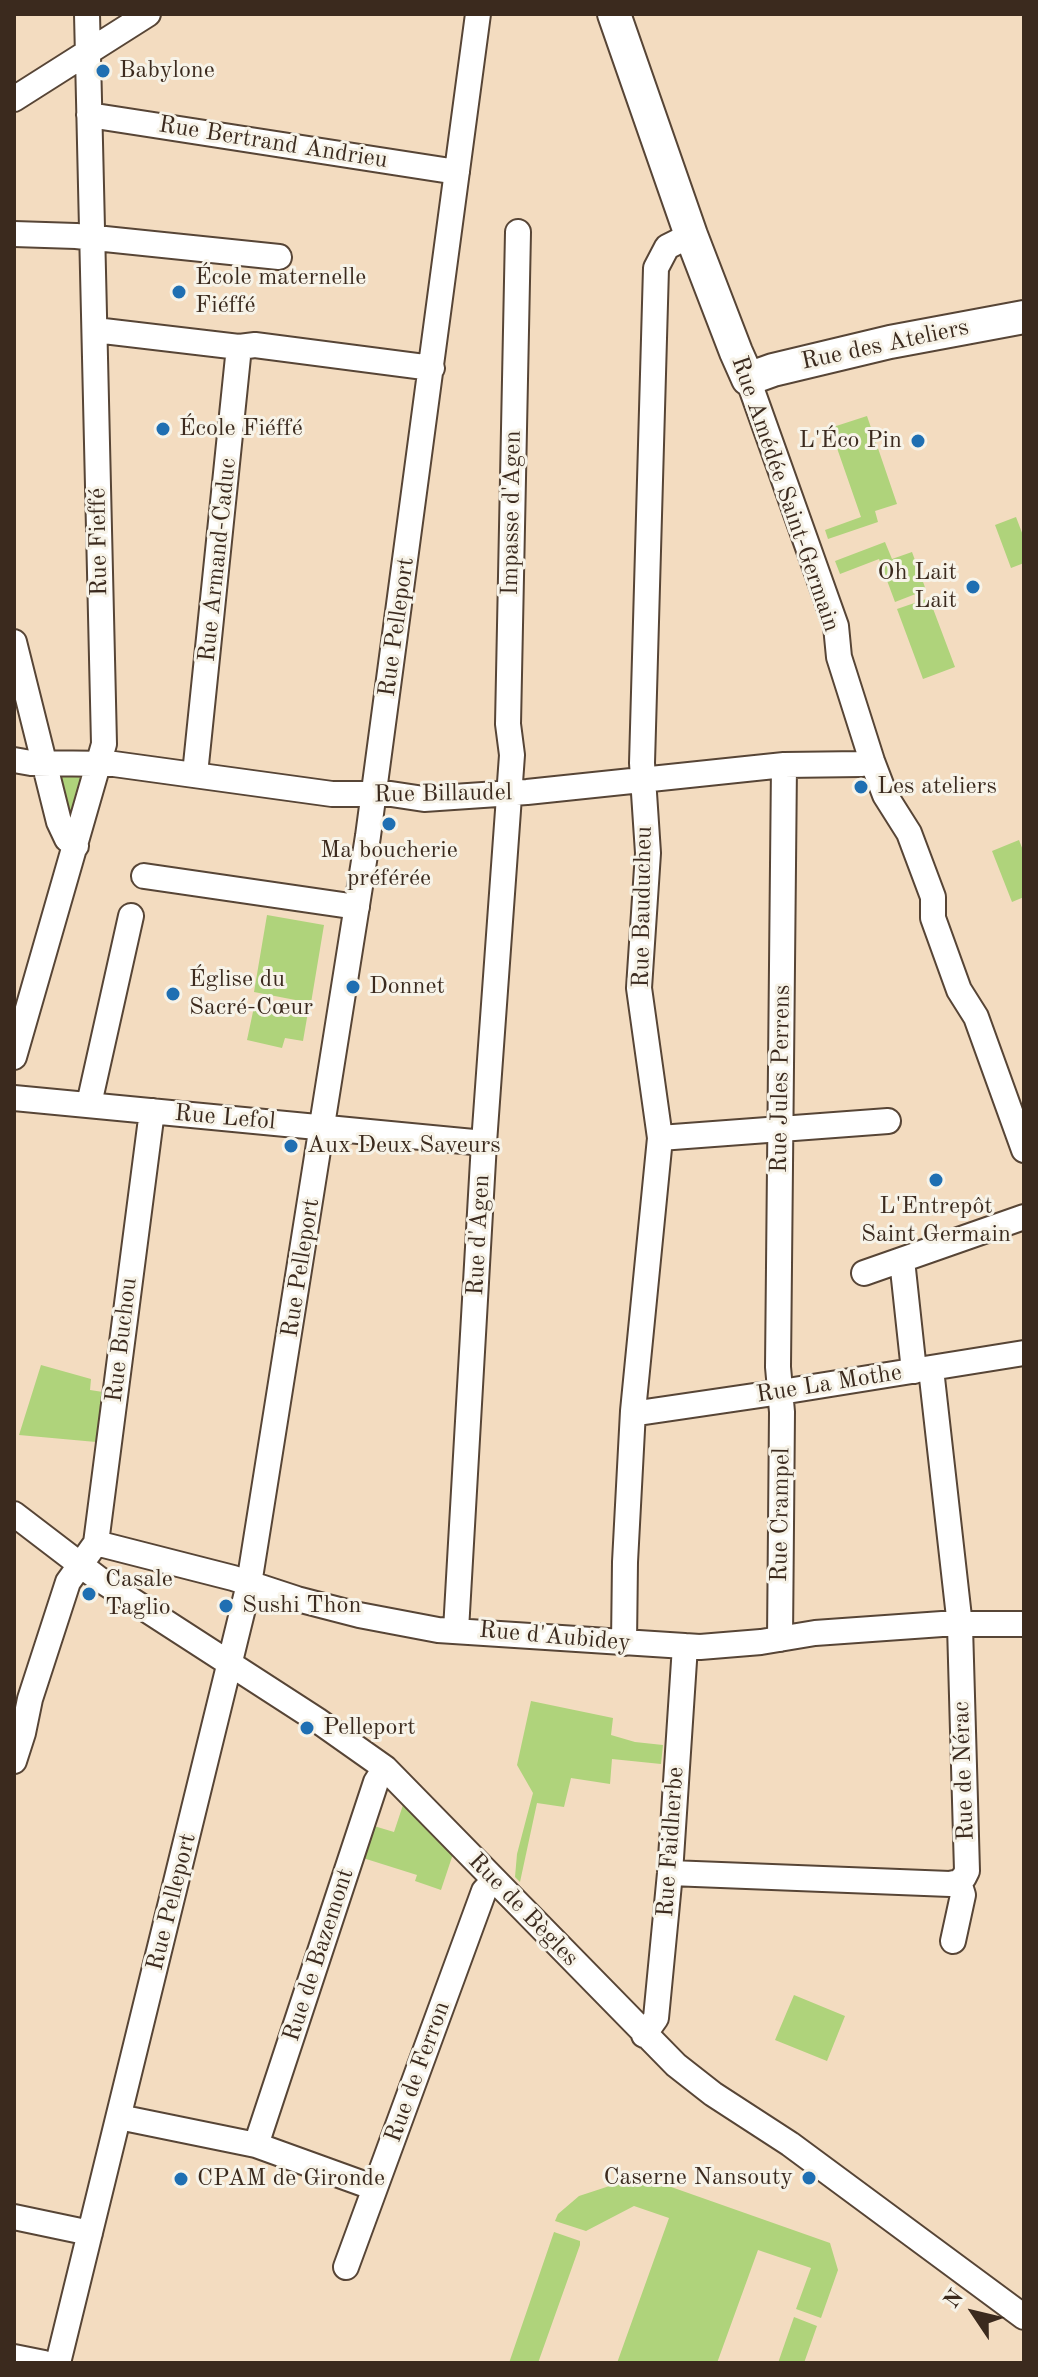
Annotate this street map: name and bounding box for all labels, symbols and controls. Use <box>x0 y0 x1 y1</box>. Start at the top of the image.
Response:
place label: Babylone <box>119 57 215 85</box>
marker: Babylone <box>94 62 112 80</box>
street label: Rue Bertrand Andrieu <box>156 111 390 175</box>
place label: École maternelle Fiéffé <box>195 264 366 320</box>
marker: École maternelle Fiéffé <box>170 283 188 301</box>
street label: Rue des Ateliers <box>799 313 971 377</box>
street label: Rue Amédée Saint-Germain <box>724 352 846 636</box>
place label: École Fiéffé <box>179 415 303 443</box>
marker: École Fiéffé <box>154 420 172 438</box>
place label: L'Éco Pin <box>799 427 902 455</box>
street label: Impasse d'Agen <box>496 430 528 596</box>
marker: L'Éco Pin <box>909 432 927 450</box>
street label: Rue Armand-Caduc <box>193 457 243 663</box>
street label: Rue Fieffé <box>84 488 114 596</box>
street label: Rue Pelleport <box>373 555 421 699</box>
place label: Oh Lait Lait <box>878 559 957 615</box>
marker: Oh Lait Lait <box>964 578 982 596</box>
place label: Les ateliers <box>877 773 997 801</box>
street label: Rue Billaudel <box>374 778 512 810</box>
marker: Les ateliers <box>852 778 870 796</box>
marker: Ma boucherie préférée <box>380 815 398 833</box>
street label: Rue Bauducheu <box>627 826 659 988</box>
place label: Ma boucherie préférée <box>320 837 458 893</box>
place label: Église du Sacré-Cœur <box>189 966 313 1022</box>
place label: Donnet <box>369 973 445 1001</box>
marker: Donnet <box>344 978 362 996</box>
marker: Église du Sacré-Cœur <box>164 985 182 1003</box>
street label: Rue Jules Perrens <box>765 985 797 1173</box>
street label: Rue Lefol <box>173 1099 277 1137</box>
place label: Aux Deux Saveurs <box>307 1132 501 1160</box>
marker: Aux Deux Saveurs <box>282 1137 300 1155</box>
marker: L'Entrepôt Saint Germain <box>927 1171 945 1189</box>
street label: Rue d'Agen <box>461 1174 497 1296</box>
place label: L'Entrepôt Saint Germain <box>861 1193 1011 1249</box>
street label: Rue Pelleport <box>276 1196 326 1340</box>
street label: Rue Buchou <box>100 1276 144 1404</box>
street label: Rue La Mothe <box>754 1358 904 1410</box>
street label: Rue Crampel <box>765 1447 797 1583</box>
place label: Casale Taglio <box>105 1566 173 1622</box>
marker: Casale Taglio <box>80 1585 98 1603</box>
place label: Sushi Thon <box>242 1592 361 1620</box>
marker: Sushi Thon <box>217 1597 235 1615</box>
street label: Rue d'Aubidey <box>478 1616 632 1658</box>
street label: Rue de Nérac <box>947 1701 981 1841</box>
place label: Pelleport <box>323 1714 416 1742</box>
marker: Pelleport <box>298 1719 316 1737</box>
street label: Rue Faidherbe <box>651 1766 691 1918</box>
street label: Rue Pelleport <box>141 1830 203 1974</box>
street label: Rue de Bègles <box>462 1847 584 1973</box>
street label: Rue de Bazemont <box>277 1865 361 2045</box>
street label: Rue de Ferron <box>379 1997 457 2147</box>
place label: Caserne Nansouty <box>603 2164 793 2192</box>
place label: CPAM de Gironde <box>197 2165 385 2193</box>
marker: Caserne Nansouty <box>800 2169 818 2187</box>
marker: CPAM de Gironde <box>172 2170 190 2188</box>
north arrow <box>934 2273 1014 2353</box>
text: N <box>941 2286 968 2312</box>

